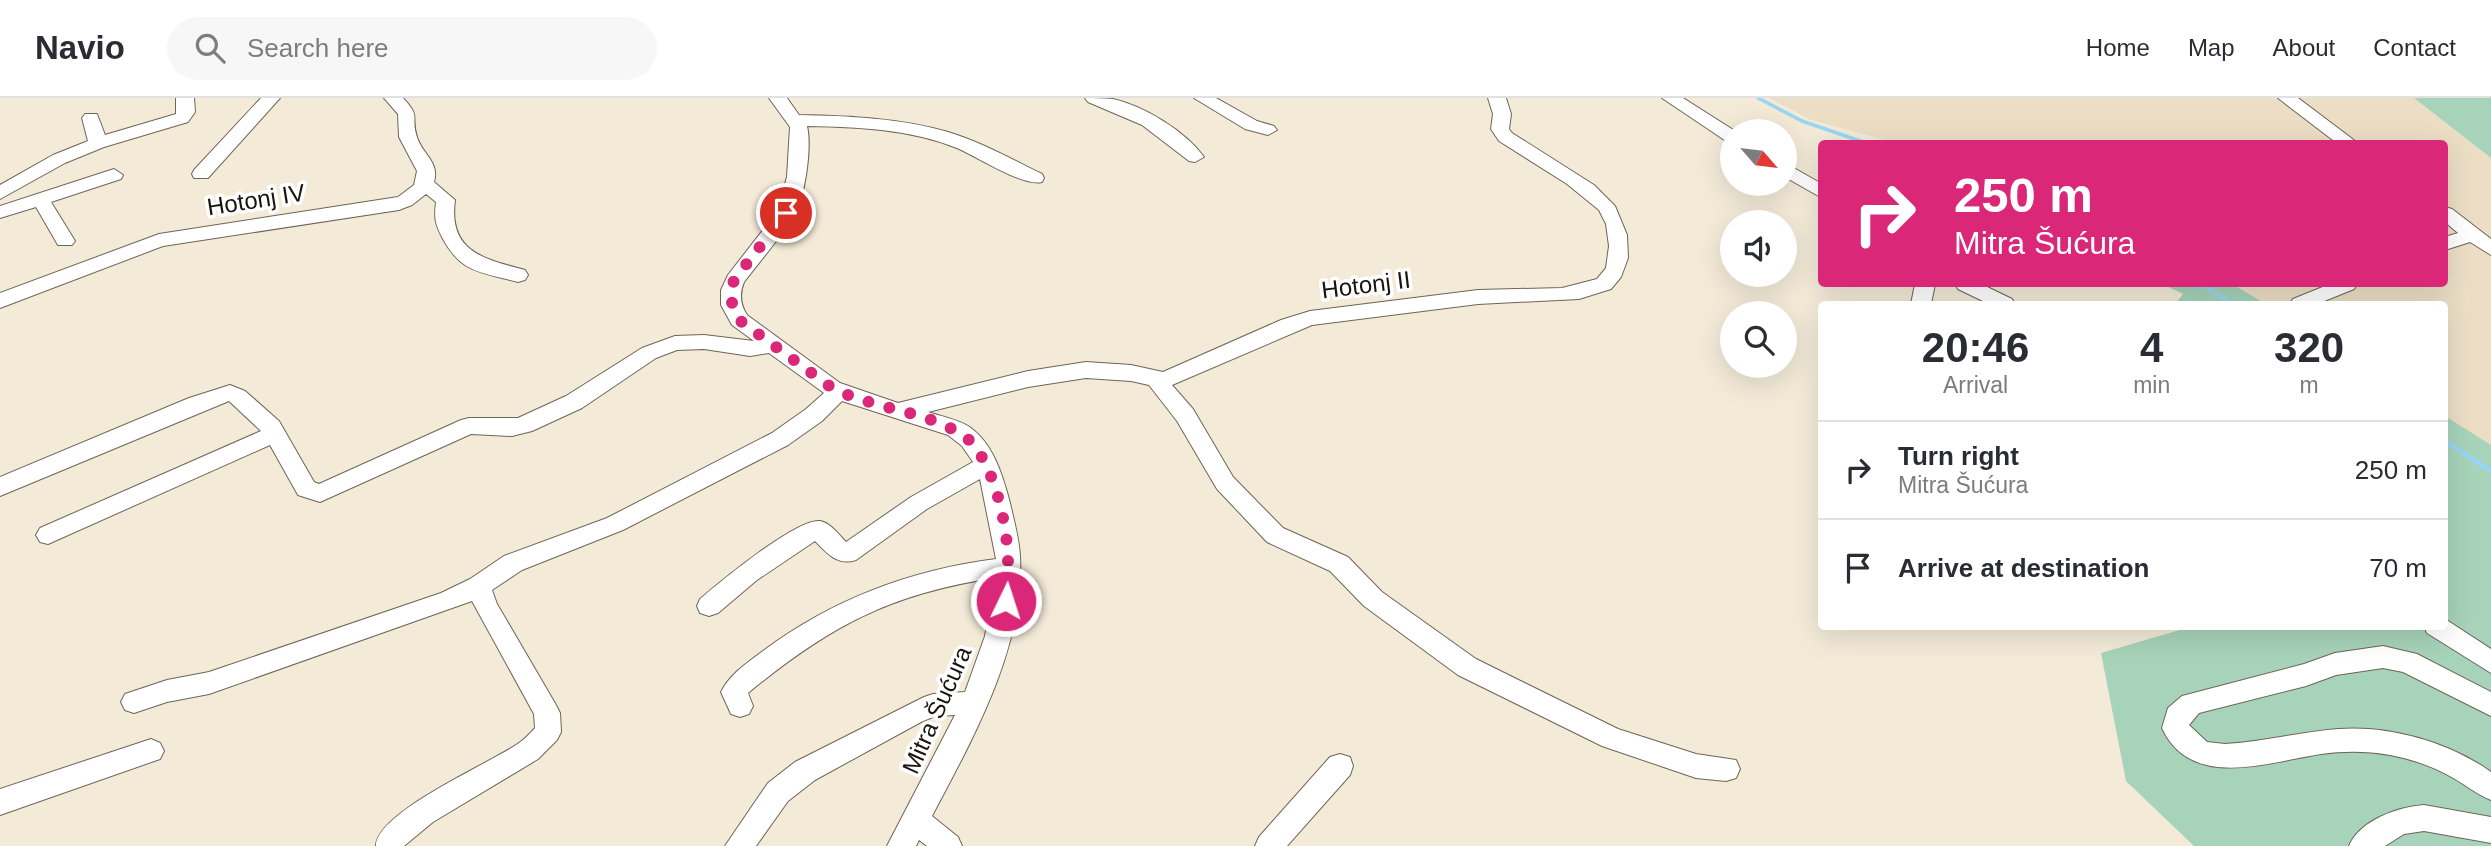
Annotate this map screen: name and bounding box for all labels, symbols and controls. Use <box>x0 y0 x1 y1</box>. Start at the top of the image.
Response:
search box <box>167 17 657 80</box>
text: Navio <box>35 29 125 66</box>
icon: search <box>191 29 229 67</box>
text: Search here <box>247 33 389 63</box>
text: Home <box>2086 34 2150 61</box>
text: Map <box>2188 34 2235 61</box>
text: About <box>2273 34 2335 61</box>
text: Contact <box>2373 34 2456 61</box>
north arrow <box>1720 119 1797 196</box>
map controls <box>1720 119 1797 378</box>
icon: right <box>1839 168 1930 259</box>
text: 250 m <box>1954 168 2093 222</box>
street label: Hotonj IV <box>205 178 307 221</box>
pin <box>756 183 816 243</box>
icon: arrive <box>767 194 805 232</box>
button: sound <box>1720 210 1797 287</box>
text: Mitra Šućura <box>1954 225 2135 261</box>
street label: Hotonj II <box>1320 266 1412 303</box>
button: search <box>1720 301 1797 378</box>
text: 20:46 <box>1922 324 2029 371</box>
text: 4 <box>2140 324 2163 371</box>
text: 320 <box>2274 324 2344 371</box>
text: Arrival <box>1943 372 2008 398</box>
text: min <box>2133 372 2170 398</box>
text: m <box>2300 372 2319 398</box>
text: Turn right <box>1898 441 2019 471</box>
icon: right <box>1839 451 1877 489</box>
text: 250 m <box>2355 455 2427 485</box>
text: Mitra Šućura <box>1898 472 2028 498</box>
icon: arrive <box>1839 549 1877 587</box>
text: Arrive at destination <box>1898 553 2149 583</box>
text: 70 m <box>2369 553 2427 583</box>
position arrow <box>969 564 1043 638</box>
street label: Mitra Šućura <box>897 642 977 777</box>

